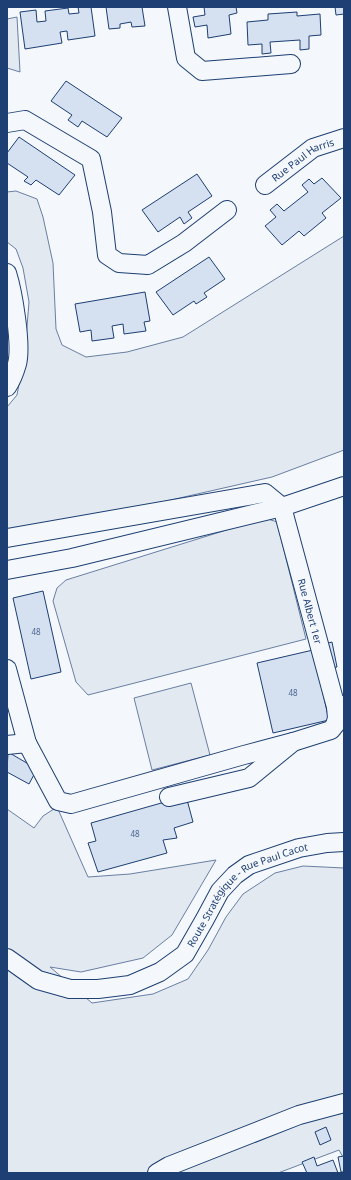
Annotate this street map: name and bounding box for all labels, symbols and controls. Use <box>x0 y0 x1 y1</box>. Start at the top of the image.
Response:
street label: Rue Paul Harris <box>268 135 336 185</box>
street label: Rue Albert 1er <box>295 577 326 646</box>
house number: 48 <box>31 626 41 637</box>
house number: 48 <box>288 687 298 698</box>
house number: 48 <box>130 828 140 839</box>
street label: Route Stratégique - Rue Paul Cacot <box>183 839 309 950</box>

